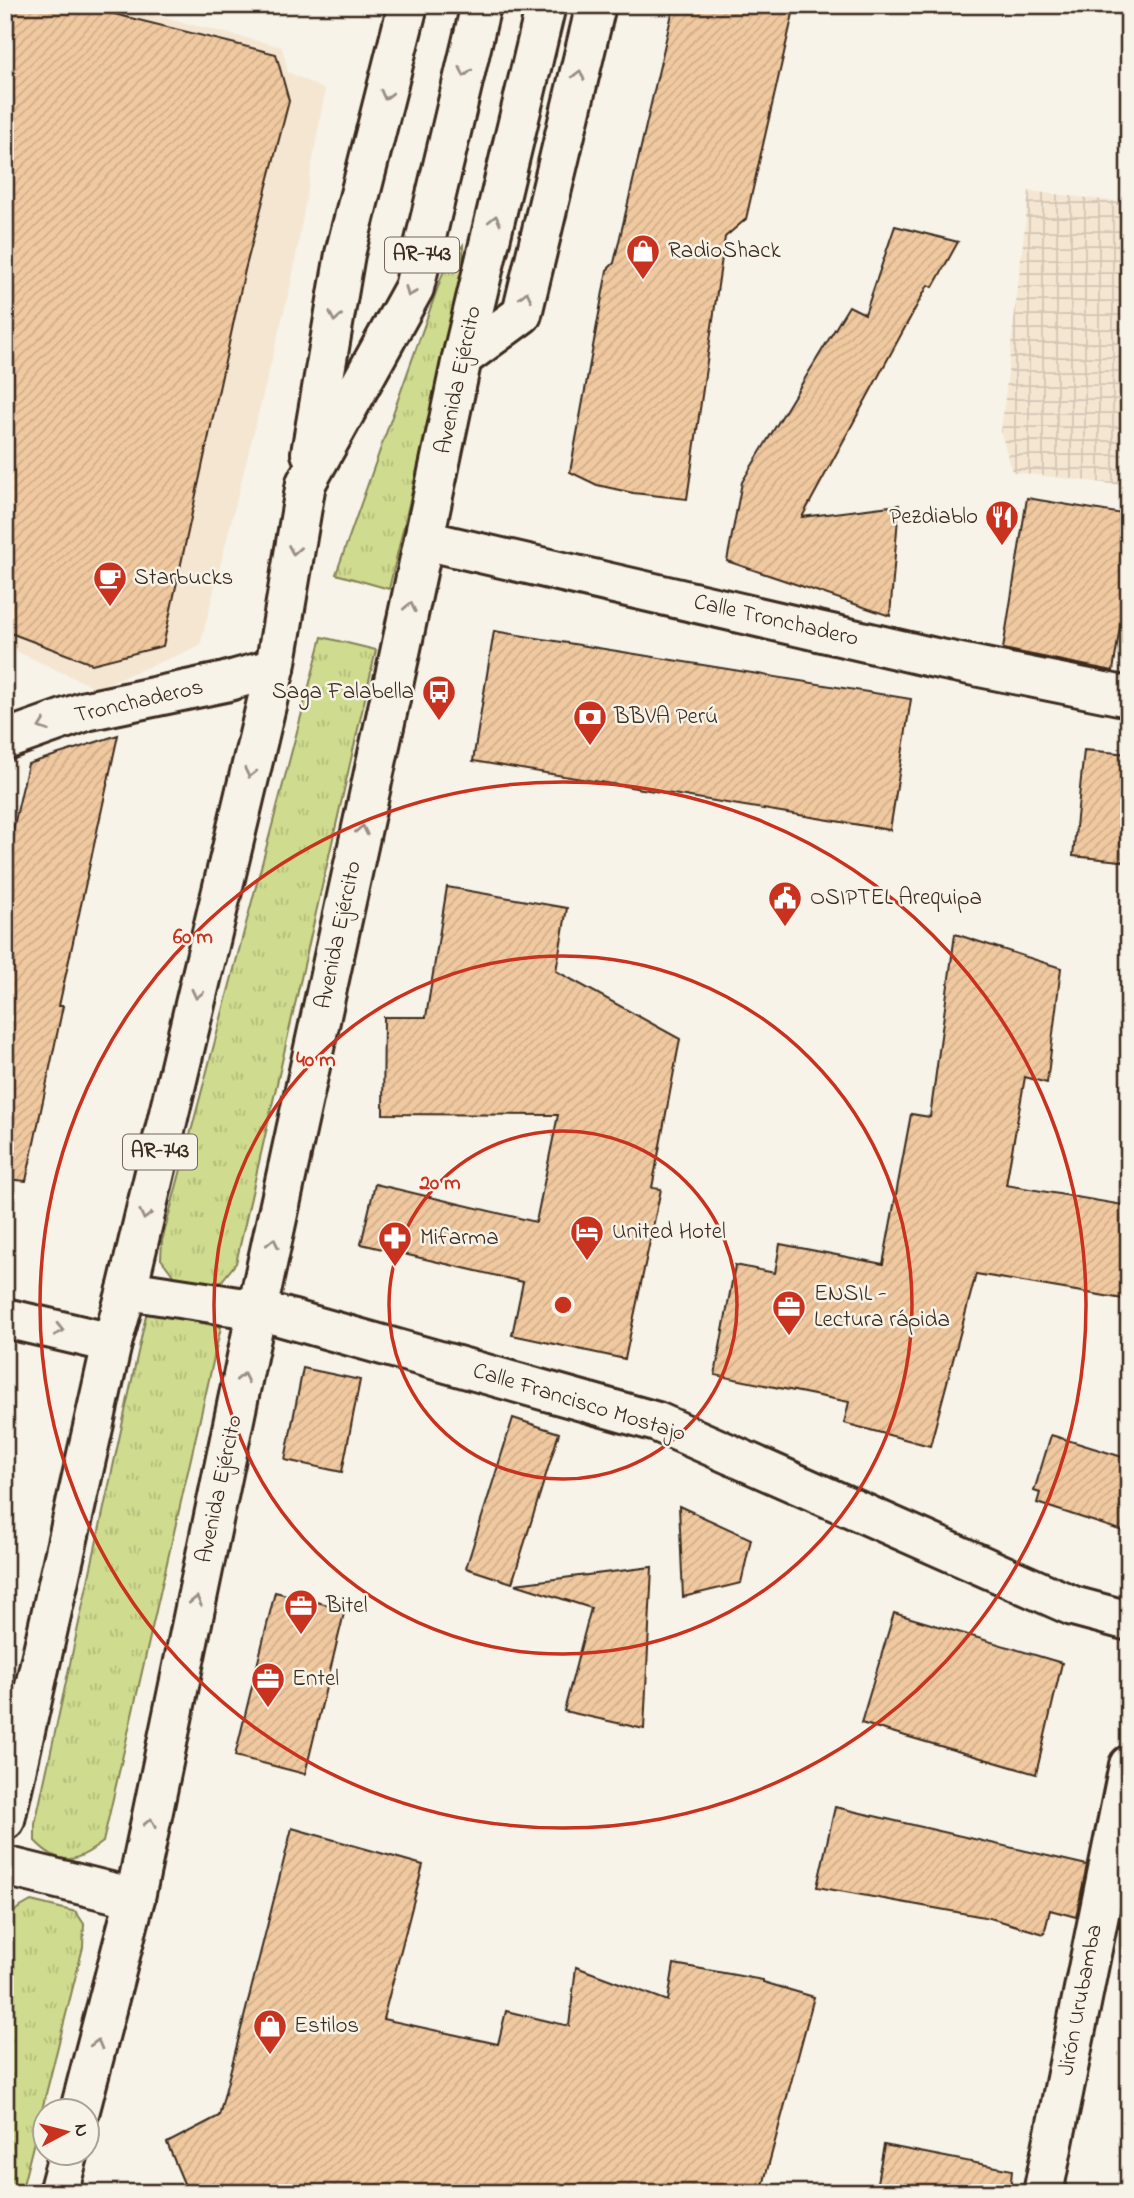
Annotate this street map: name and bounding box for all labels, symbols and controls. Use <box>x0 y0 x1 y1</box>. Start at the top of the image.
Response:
one-way arrow <box>459 66 473 78</box>
one-way arrow <box>571 69 585 81</box>
one-way arrow <box>380 89 394 101</box>
one-way arrow <box>487 214 501 226</box>
shop icon: RadioShack <box>624 232 662 281</box>
place label: RadioShack <box>668 235 781 268</box>
road number: AR-743 <box>385 238 459 272</box>
one-way arrow <box>404 285 418 297</box>
one-way arrow <box>518 290 532 302</box>
street label: Avenida Ejército <box>427 303 491 457</box>
one-way arrow <box>328 311 343 323</box>
restaurant icon: Pezdiablo <box>983 498 1021 547</box>
place label: Pezdiablo <box>889 501 978 534</box>
one-way arrow <box>287 544 302 556</box>
cafe icon: Starbucks <box>91 559 129 608</box>
place label: Starbucks <box>134 562 233 595</box>
street label: Calle Tronchadero <box>690 586 862 656</box>
one-way arrow <box>401 601 416 613</box>
street label: Tronchaderos <box>71 671 207 733</box>
bus stop icon: Saga Falabella <box>420 673 458 722</box>
place label: Saga Falabella <box>272 676 414 710</box>
bank icon: BBVA Perú <box>571 698 609 747</box>
place label: BBVA Perú <box>613 701 718 734</box>
one-way arrow <box>37 718 49 732</box>
one-way arrow <box>244 767 258 779</box>
one-way arrow <box>354 824 369 836</box>
street label: Avenida Ejército <box>307 858 371 1012</box>
public building icon: OSIPTEL Arequipa <box>766 879 804 928</box>
place label: OSIPTEL Arequipa <box>810 882 982 915</box>
text: 60 m <box>173 923 213 953</box>
one-way arrow <box>191 988 205 1000</box>
text: 40 m <box>296 1046 336 1076</box>
road number: AR-743 <box>123 1134 197 1170</box>
text: 20 m <box>418 1169 461 1199</box>
one-way arrow <box>139 1209 153 1221</box>
hotel icon: United Hotel <box>568 1213 606 1262</box>
place label: United Hotel <box>612 1216 726 1249</box>
pharmacy icon: Mifarma <box>376 1219 414 1268</box>
place label: Mifarma <box>420 1222 499 1255</box>
one-way arrow <box>264 1238 279 1250</box>
place label: ENSIL - Lectura rápida <box>814 1278 950 1337</box>
office icon: ENSIL - Lectura rápida <box>770 1288 808 1337</box>
centre of rings <box>551 1293 575 1317</box>
one-way arrow <box>53 1322 65 1336</box>
street label: Calle Francisco Mostajo <box>468 1355 690 1451</box>
one-way arrow <box>234 1372 249 1384</box>
street label: Avenida Ejército <box>188 1412 252 1566</box>
office icon: Bitel <box>282 1587 320 1636</box>
place label: Bitel <box>325 1590 368 1623</box>
one-way arrow <box>188 1595 203 1607</box>
office icon: Entel <box>249 1660 287 1709</box>
place label: Entel <box>292 1663 339 1696</box>
one-way arrow <box>142 1817 157 1829</box>
street label: Jirón Urubamba <box>1050 1922 1112 2078</box>
shop icon: Estilos <box>251 2007 289 2056</box>
place label: Estilos <box>294 2010 359 2043</box>
one-way arrow <box>89 2039 103 2051</box>
north arrow <box>32 2096 102 2166</box>
text: N <box>66 2122 95 2138</box>

